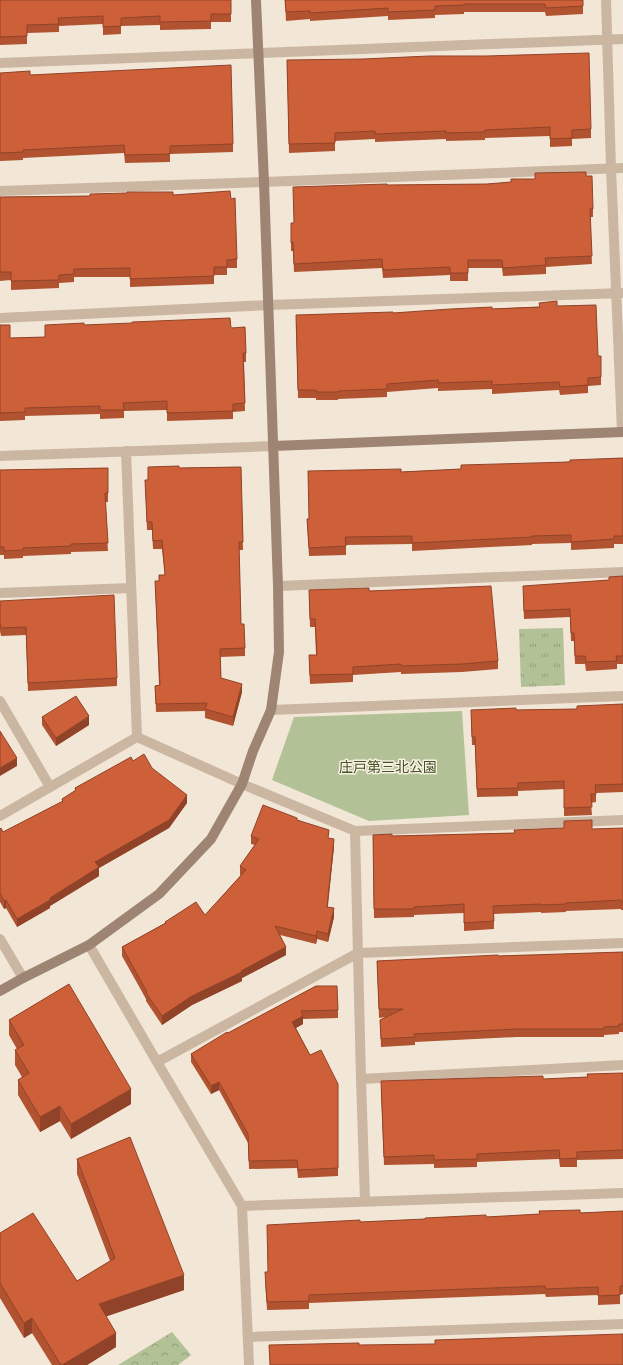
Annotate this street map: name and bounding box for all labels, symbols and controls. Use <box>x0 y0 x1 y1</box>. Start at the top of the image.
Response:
park label: 庄戸第三北公園 <box>339 758 437 775</box>

